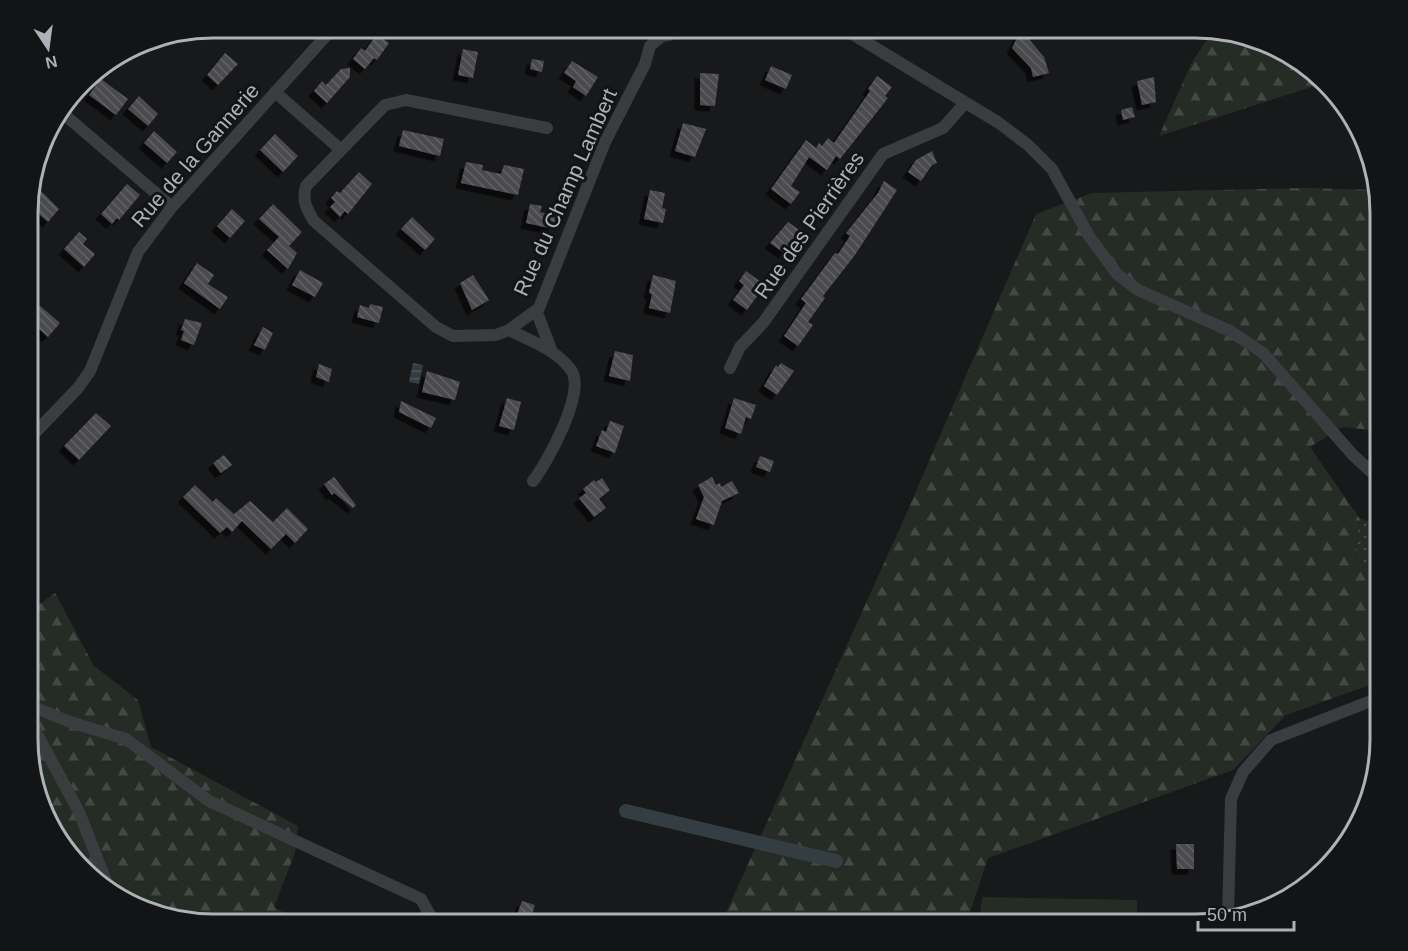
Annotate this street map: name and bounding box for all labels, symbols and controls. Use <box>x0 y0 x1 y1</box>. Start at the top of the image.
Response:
north arrow <box>18 18 78 78</box>
text: N <box>44 53 59 72</box>
street label: Rue de la Gannerie <box>127 79 263 231</box>
street label: Rue du Champ Lambert <box>509 85 621 299</box>
street label: Rue des Pierrières <box>750 147 868 303</box>
scale bar <box>1198 894 1294 932</box>
text: 50 m <box>1207 905 1247 925</box>

